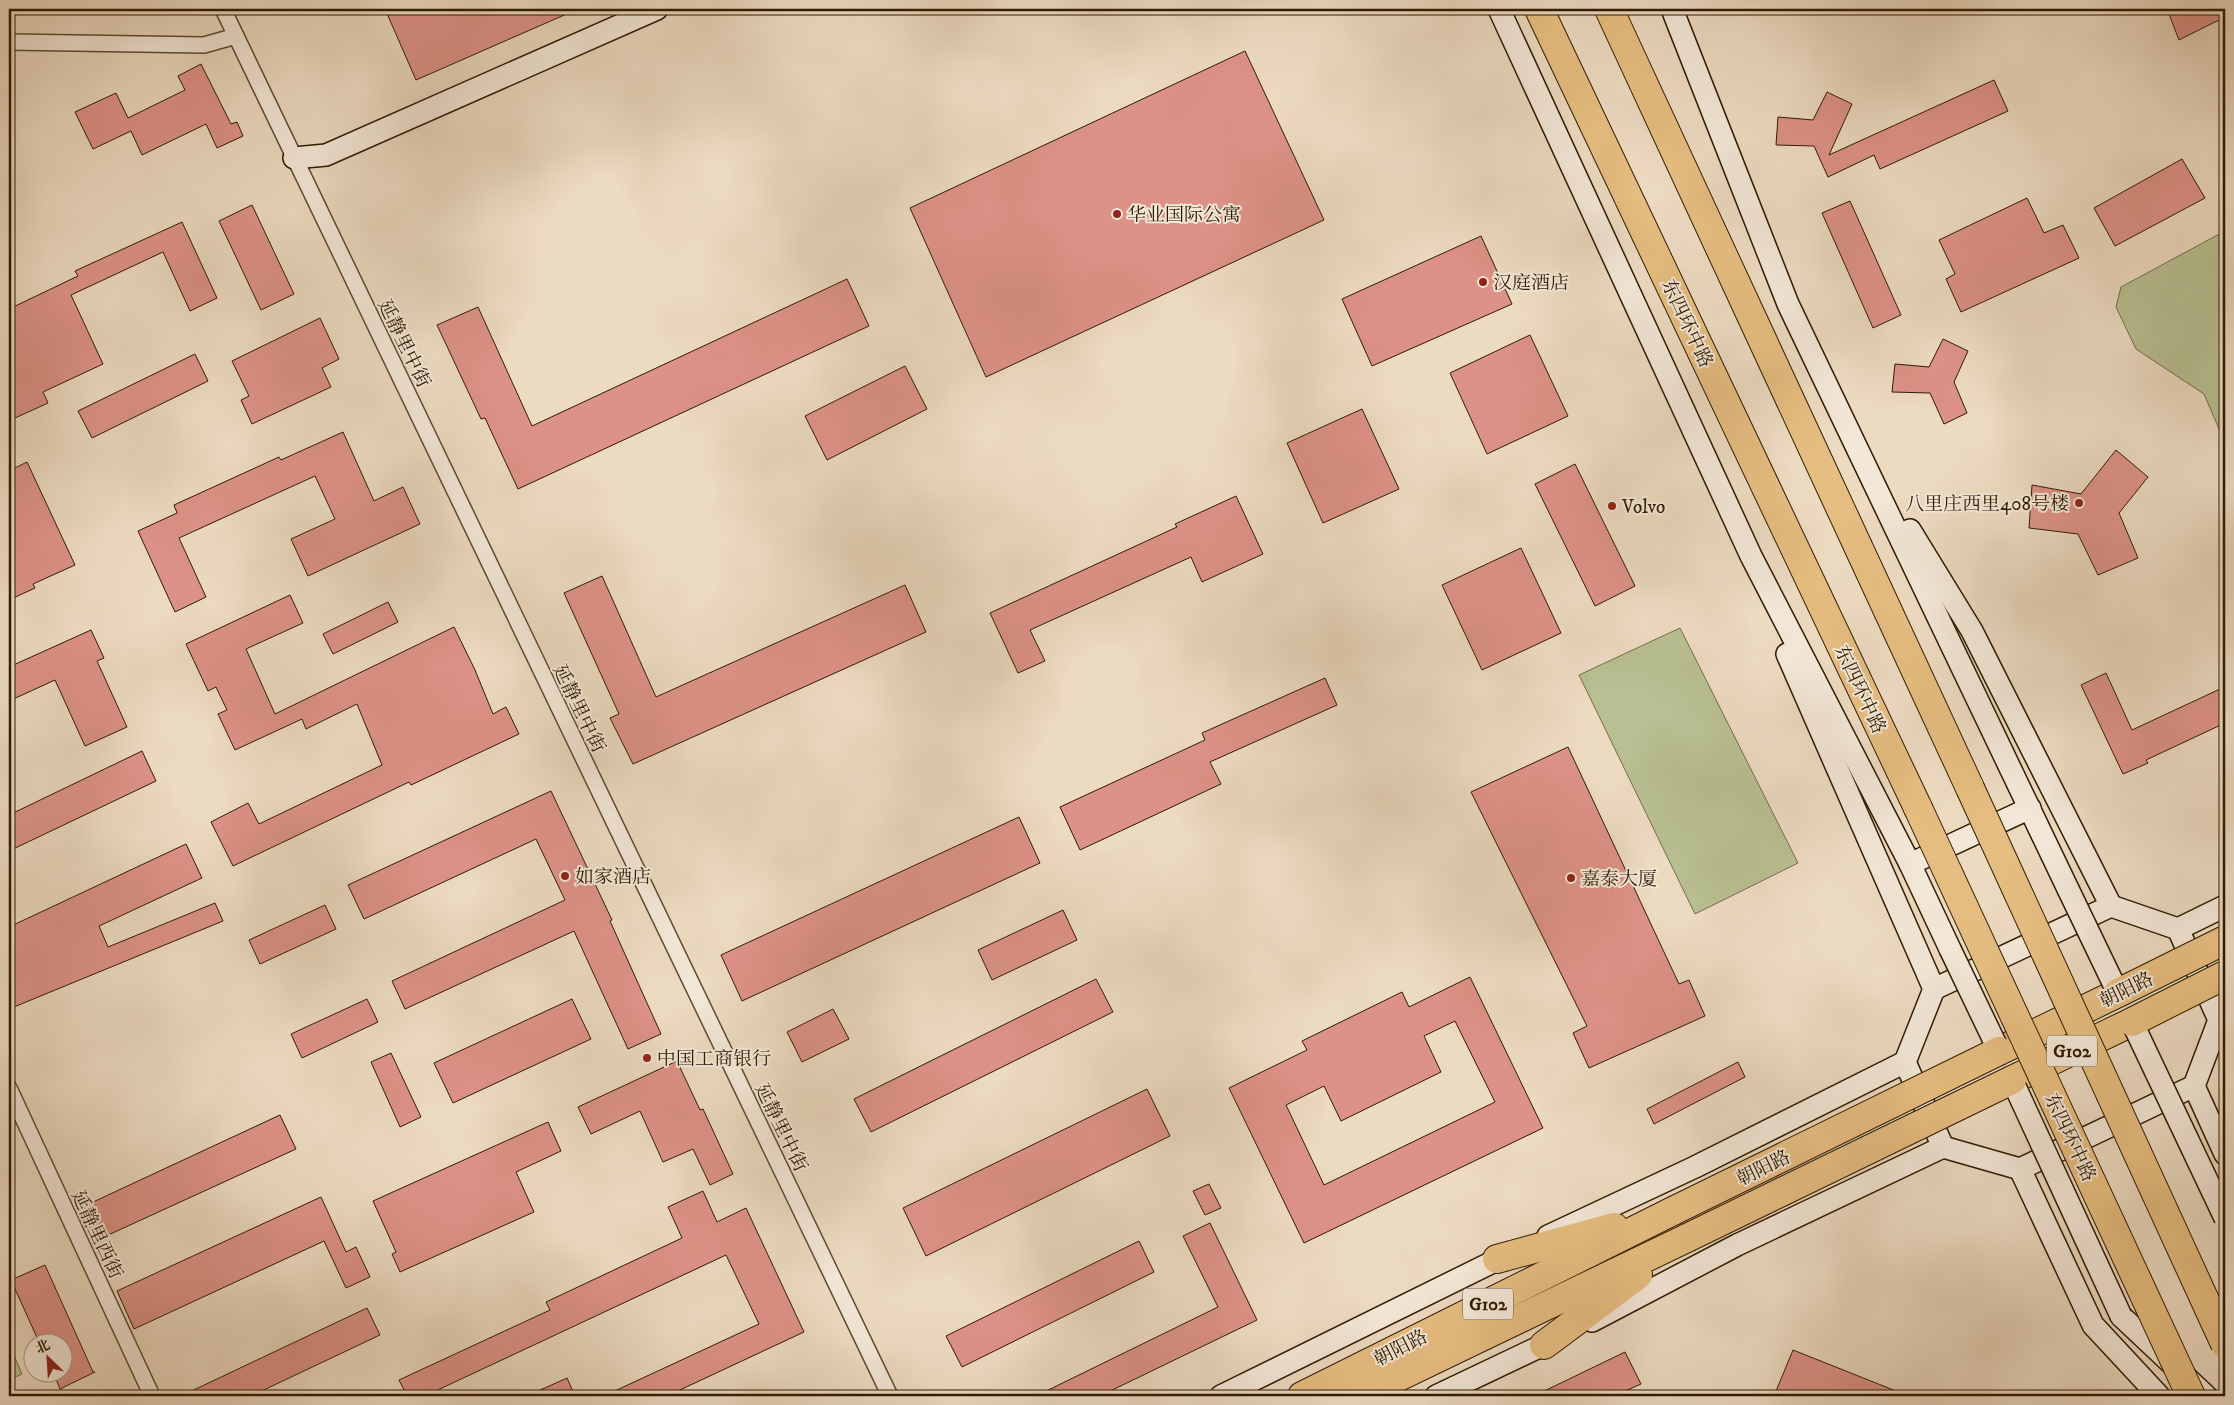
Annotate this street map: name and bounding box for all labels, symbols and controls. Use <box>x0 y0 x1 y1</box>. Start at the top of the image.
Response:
place label: 华业国际公寓 <box>1127 204 1241 227</box>
marker: 华业国际公寓 <box>1111 208 1123 220</box>
place label: 汉庭酒店 <box>1493 272 1569 295</box>
marker: 汉庭酒店 <box>1477 276 1489 288</box>
street label: 东四环中路 <box>1656 276 1717 372</box>
street label: 延静里中街 <box>372 296 435 391</box>
place label: 八里庄西里408号楼 <box>1905 493 2069 516</box>
place label: Volvo <box>1621 496 1665 519</box>
marker: 八里庄西里408号楼 <box>2073 497 2085 509</box>
marker: Volvo <box>1606 500 1618 512</box>
street label: 东四环中路 <box>1829 642 1890 738</box>
street label: 延静里中街 <box>547 661 610 756</box>
place label: 如家酒店 <box>575 866 651 889</box>
place label: 嘉泰大厦 <box>1581 868 1657 891</box>
marker: 如家酒店 <box>559 870 571 882</box>
marker: 嘉泰大厦 <box>1565 872 1577 884</box>
street label: 朝阳路 <box>2096 968 2157 1013</box>
road number: G102 <box>2047 1036 2097 1066</box>
place label: 中国工商银行 <box>657 1048 771 1071</box>
marker: 中国工商银行 <box>641 1052 653 1064</box>
street label: 延静里中街 <box>749 1080 812 1175</box>
street label: 东四环中路 <box>2039 1090 2100 1186</box>
street label: 朝阳路 <box>1733 1146 1794 1191</box>
street label: 延静里西街 <box>66 1187 127 1283</box>
road number: G102 <box>1463 1288 1513 1320</box>
street label: 朝阳路 <box>1370 1325 1431 1372</box>
north arrow <box>22 1332 72 1382</box>
text: 北 <box>33 1336 53 1358</box>

